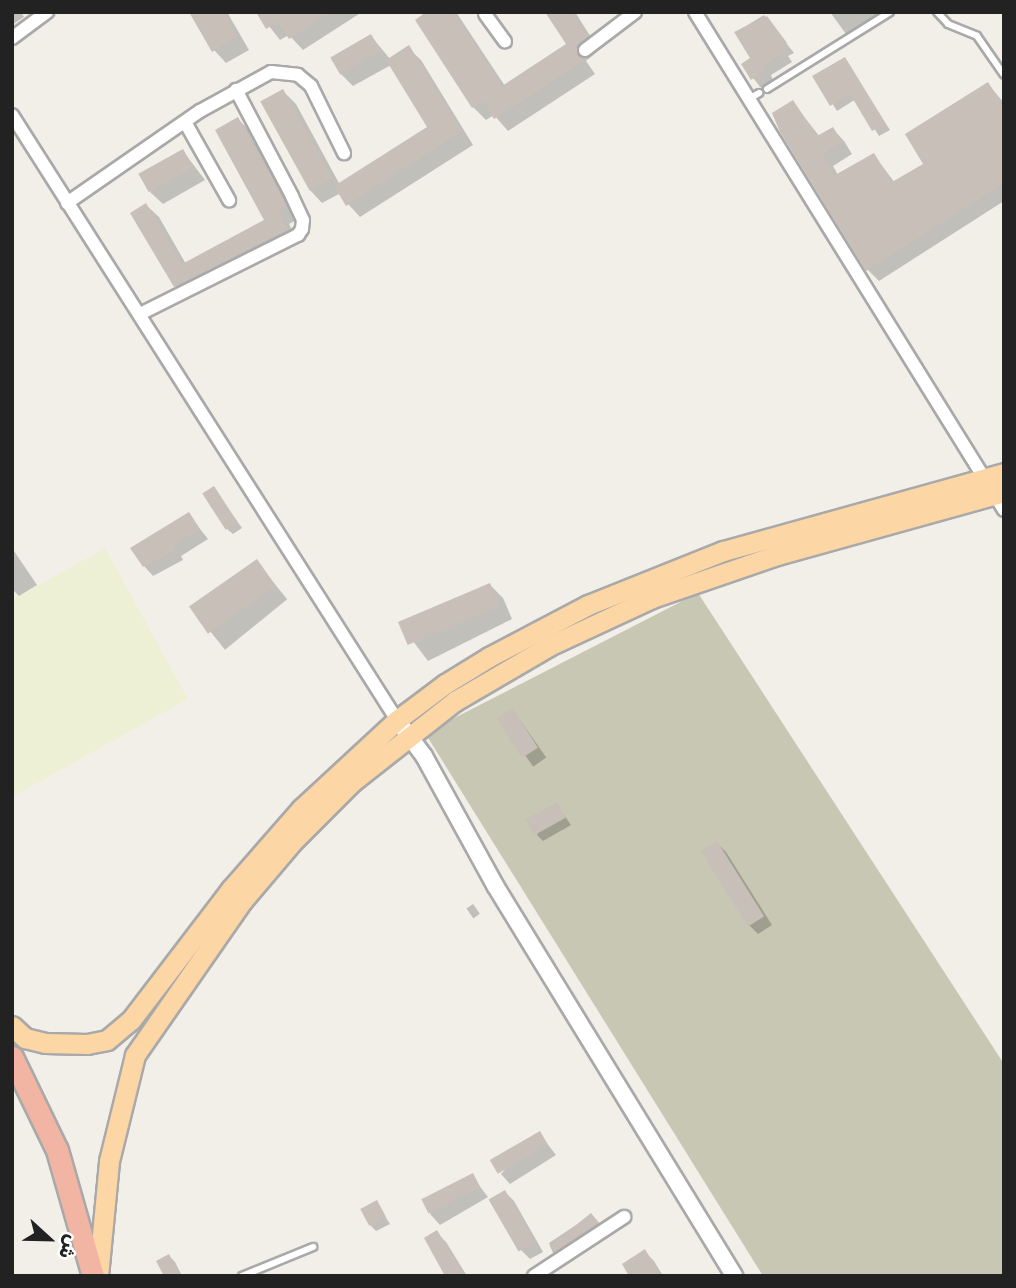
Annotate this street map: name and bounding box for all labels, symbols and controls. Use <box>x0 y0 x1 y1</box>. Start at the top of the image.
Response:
north arrow <box>14 1204 84 1274</box>
text: ش <box>54 1232 84 1263</box>

